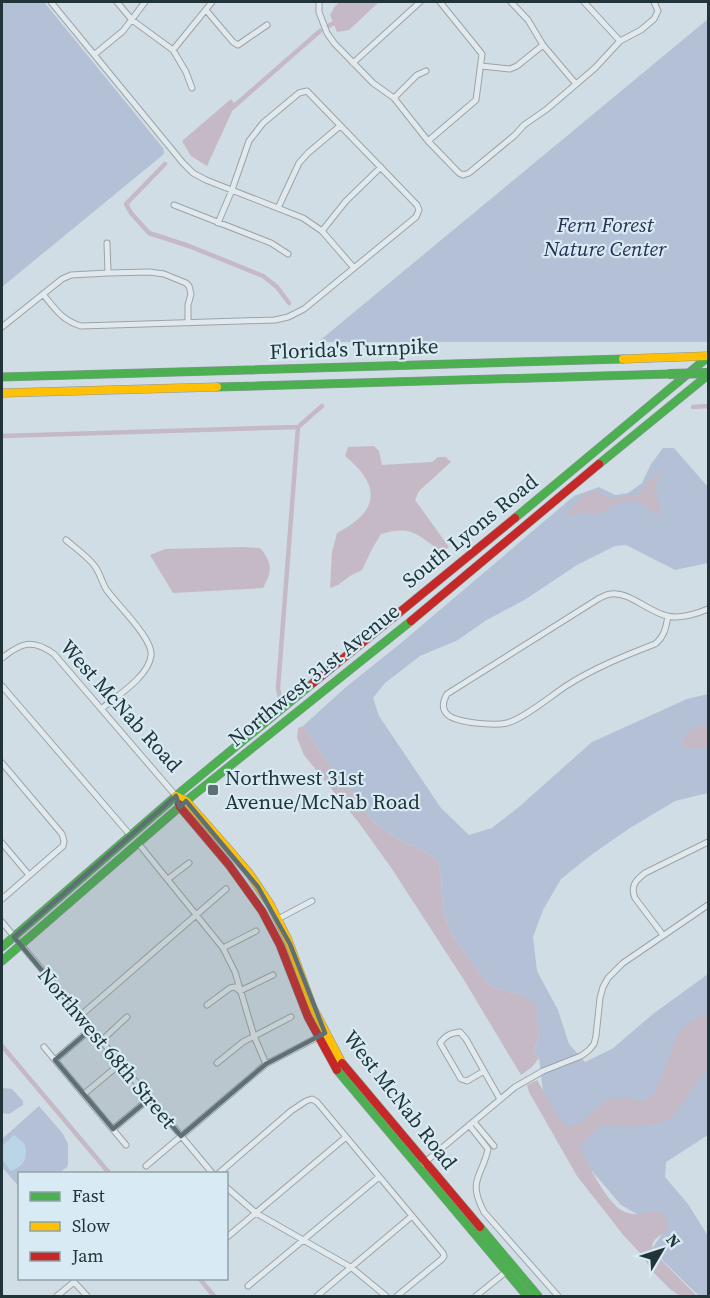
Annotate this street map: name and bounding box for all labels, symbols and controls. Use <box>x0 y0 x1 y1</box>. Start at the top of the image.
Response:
park label: Fern Forest Nature Center <box>543 210 667 263</box>
street label: Florida's Turnpike <box>269 331 439 366</box>
street label: South Lyons Road <box>396 467 544 594</box>
street label: Northwest 31st Avenue <box>222 596 405 753</box>
street label: West McNab Road <box>54 633 189 778</box>
place label: Northwest 31st Avenue/McNab Road <box>225 763 420 816</box>
marker: Northwest 31st Avenue/McNab Road <box>206 783 220 797</box>
street label: Northwest 68th Street <box>31 961 183 1134</box>
street label: West McNab Road <box>337 1024 464 1175</box>
legend <box>18 1172 228 1280</box>
text: Fast <box>72 1183 105 1208</box>
text: Slow <box>72 1213 110 1238</box>
north arrow <box>632 1220 692 1280</box>
text: N <box>661 1229 686 1252</box>
text: Jam <box>71 1243 104 1268</box>

